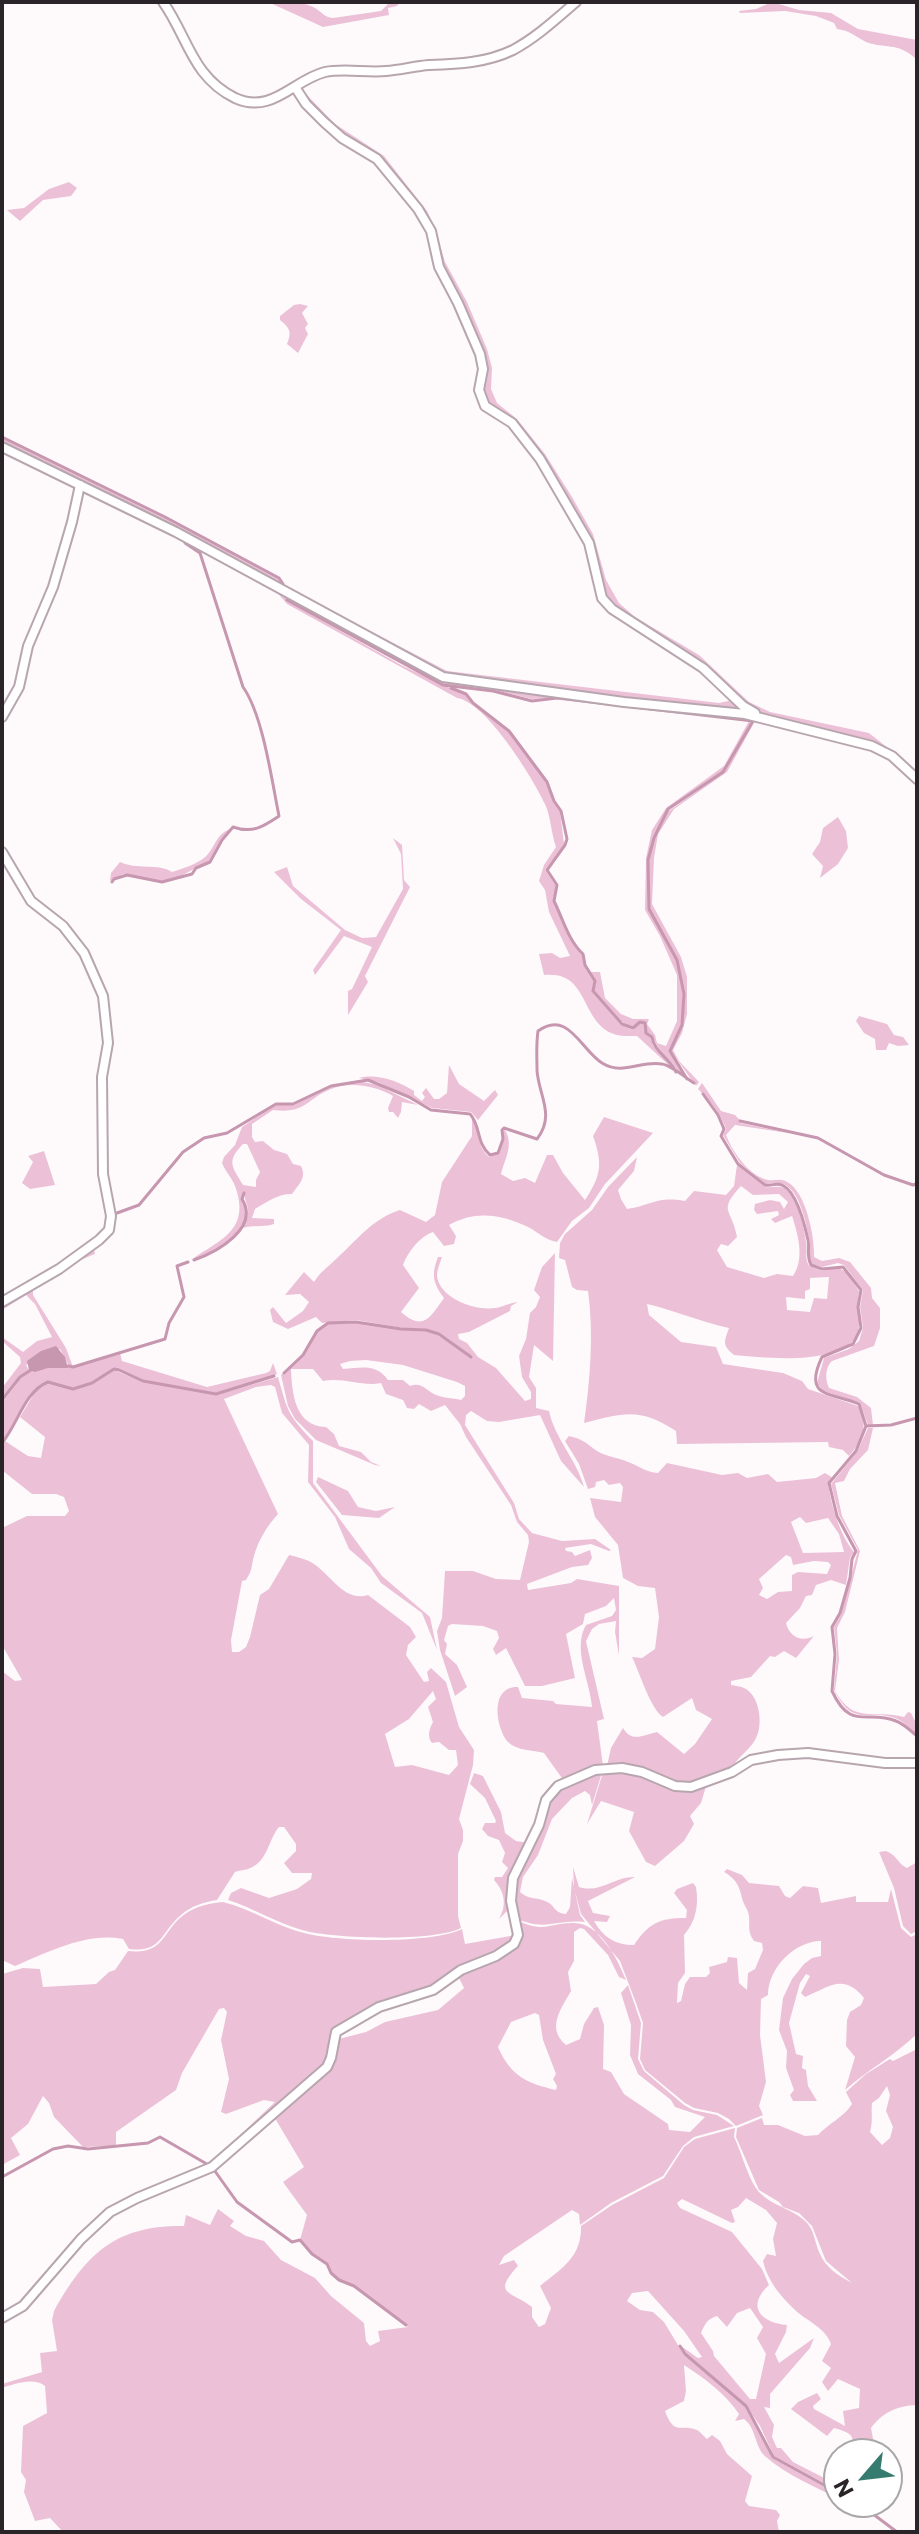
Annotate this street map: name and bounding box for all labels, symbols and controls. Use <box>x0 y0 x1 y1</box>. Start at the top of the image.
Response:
north arrow <box>823 2438 903 2518</box>
text: N <box>827 2475 859 2502</box>

